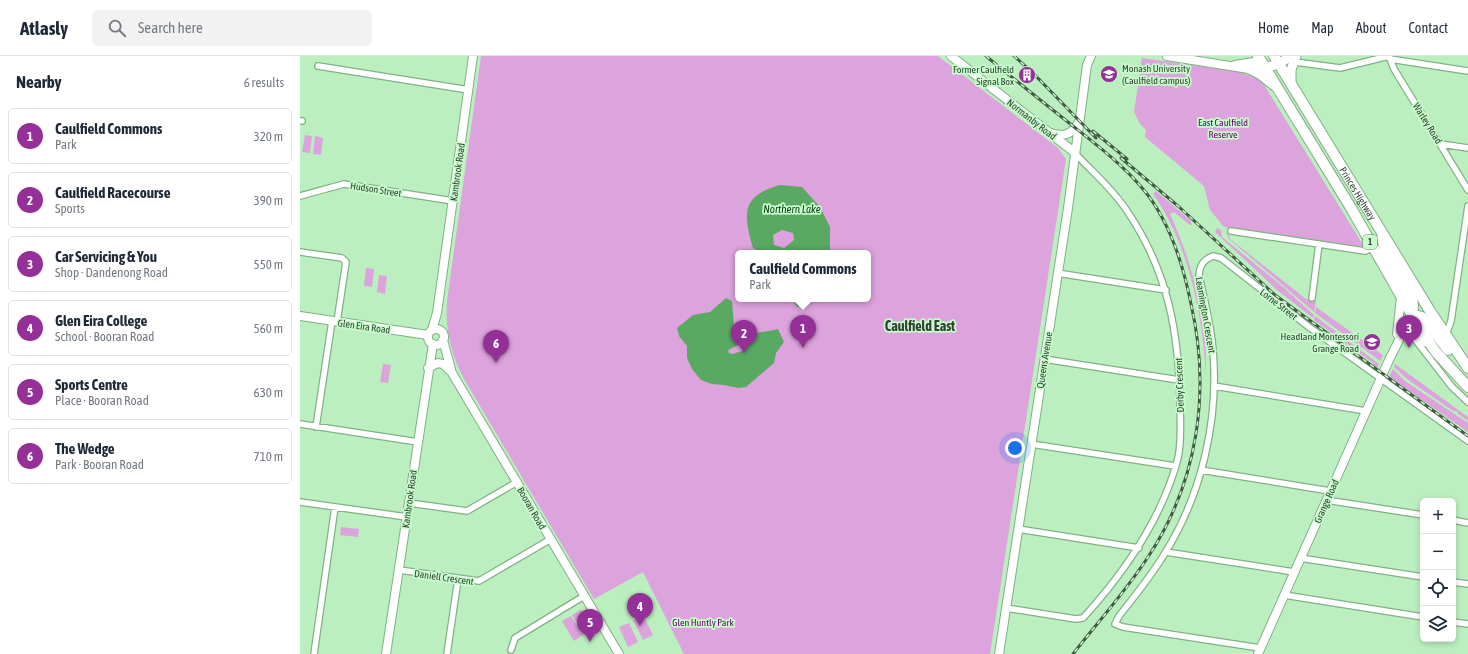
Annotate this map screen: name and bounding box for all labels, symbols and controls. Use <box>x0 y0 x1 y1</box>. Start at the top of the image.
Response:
search box <box>92 10 372 46</box>
text: Atlasly <box>20 17 68 39</box>
icon: search <box>106 17 128 39</box>
text: Search here <box>138 19 203 36</box>
text: Home <box>1258 20 1289 36</box>
text: Map <box>1311 20 1334 36</box>
text: About <box>1356 20 1387 36</box>
text: Contact <box>1409 20 1448 36</box>
place label: Monash University (Caulfield campus) <box>1122 63 1190 86</box>
place label: Former Caulfield Signal Box <box>953 64 1014 87</box>
school or university icon: Monash University (Caulfield campus) <box>1099 64 1119 84</box>
building icon: Former Caulfield Signal Box <box>1017 65 1037 85</box>
text: Nearby <box>16 72 62 92</box>
text: 6 results <box>244 75 284 90</box>
street label: Normanby Road <box>1005 97 1059 142</box>
street label: Warley Road <box>1411 101 1445 146</box>
park label: East Caulfield Reserve <box>1198 117 1248 140</box>
text: Caulfield Commons <box>55 120 162 137</box>
text: 1 <box>27 129 33 144</box>
text: 320 m <box>254 129 283 144</box>
text: Park <box>55 137 77 152</box>
street label: Kambrook Road <box>448 142 467 202</box>
street label: Princes Highway <box>1337 165 1378 222</box>
street label: Hudson Street <box>349 180 402 199</box>
text: Caulfield Racecourse <box>55 184 170 201</box>
text: 2 <box>27 193 33 208</box>
text: 390 m <box>254 193 283 208</box>
text: Sports <box>55 201 85 216</box>
water label: Northern Lake <box>763 203 821 215</box>
road number: 1 <box>1363 235 1377 249</box>
text: Car Servicing & You <box>55 248 157 265</box>
popup <box>735 250 871 302</box>
text: 3 <box>27 257 33 272</box>
text: 550 m <box>254 257 283 272</box>
text: Caulfield Commons <box>749 260 857 277</box>
text: Shop · Dandenong Road <box>55 265 168 280</box>
street label: Leamington Crescent <box>1193 276 1218 354</box>
text: Park <box>749 277 771 292</box>
street label: Lorne Street <box>1258 286 1300 322</box>
text: Glen Eira College <box>55 312 147 329</box>
pin: 1 <box>790 315 816 348</box>
pin: 3 <box>1396 315 1422 348</box>
street label: Glen Eira Road <box>337 317 391 336</box>
district label: Caulfield East <box>885 318 955 334</box>
pin: 2 <box>731 320 757 353</box>
text: 4 <box>27 321 33 336</box>
text: 560 m <box>254 321 283 336</box>
text: School · Booran Road <box>55 329 155 344</box>
pin: 6 <box>483 330 509 363</box>
street label: Queens Avenue <box>1035 331 1054 389</box>
place label: Headland Montessori Grange Road <box>1280 331 1359 354</box>
school or university icon: Headland Montessori Grange Road <box>1362 332 1382 352</box>
street label: Derby Crescent <box>1173 357 1186 413</box>
text: Sports Centre <box>55 376 128 393</box>
text: 5 <box>27 385 33 400</box>
text: 630 m <box>254 385 283 400</box>
text: Place · Booran Road <box>55 393 149 408</box>
your location <box>1005 438 1025 458</box>
text: The Wedge <box>55 440 115 457</box>
text: 6 <box>27 449 33 464</box>
text: 710 m <box>254 449 283 464</box>
text: Park · Booran Road <box>55 457 144 472</box>
street label: Kambrook Road <box>400 469 419 529</box>
street label: Grange Road <box>1312 477 1341 525</box>
street label: Booran Road <box>515 485 548 532</box>
map controls <box>1420 498 1456 642</box>
button: + <box>1420 498 1456 534</box>
button: − <box>1420 534 1456 570</box>
street label: Daniell Crescent <box>413 568 475 587</box>
button: locate <box>1420 570 1456 606</box>
pin: 4 <box>627 593 653 626</box>
button: layers <box>1420 606 1456 642</box>
pin: 5 <box>577 609 603 642</box>
park label: Glen Huntly Park <box>672 617 734 628</box>

